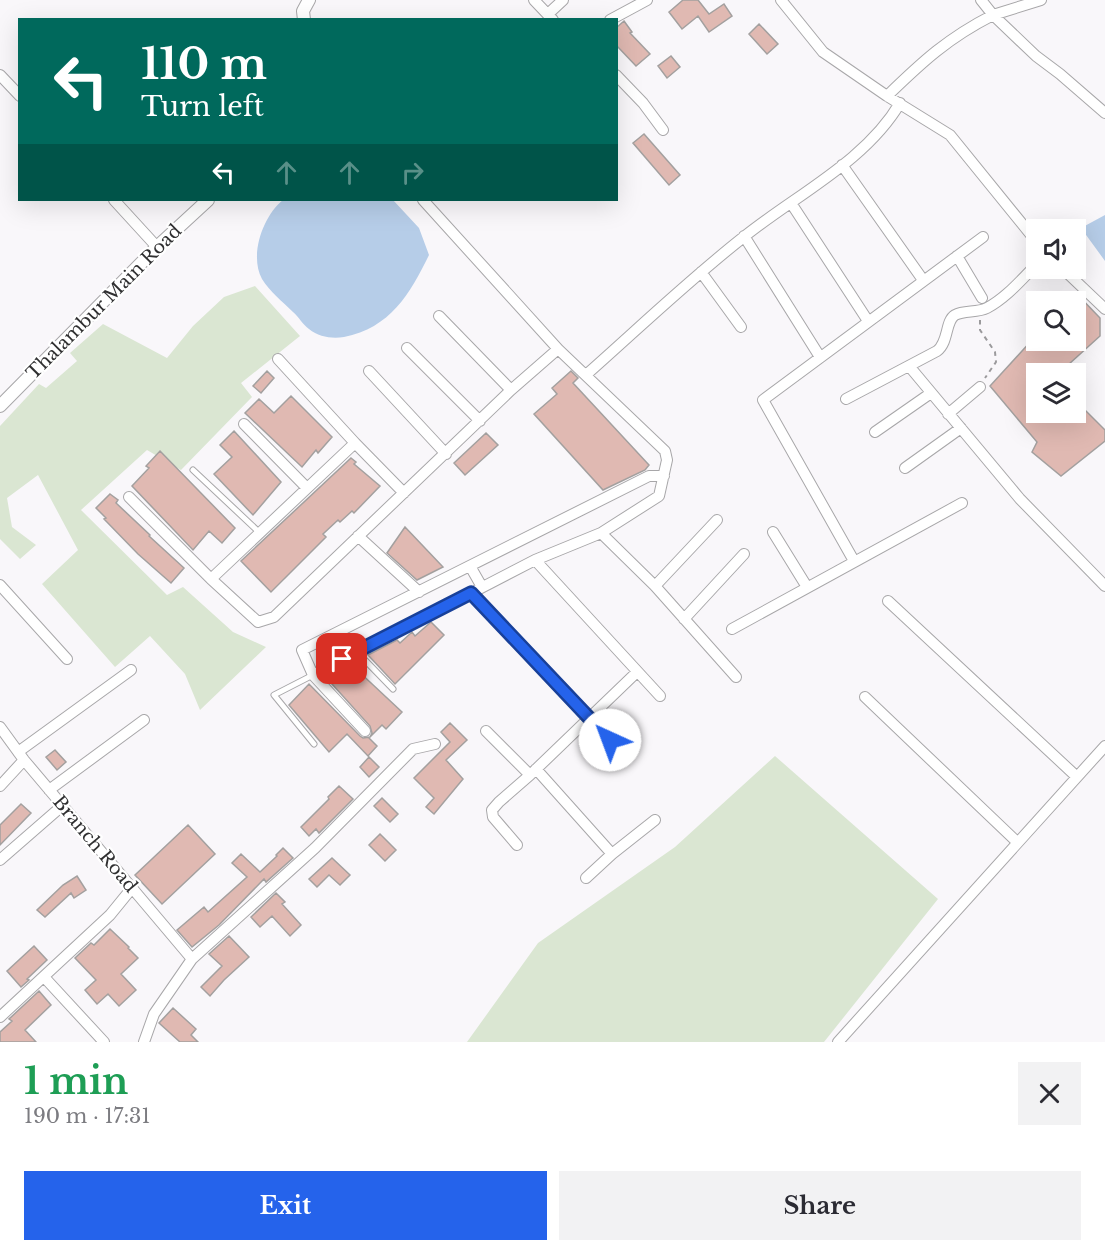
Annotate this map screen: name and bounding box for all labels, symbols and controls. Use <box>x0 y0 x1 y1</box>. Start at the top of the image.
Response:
text: 110 m <box>141 38 267 90</box>
icon: left <box>42 42 120 120</box>
text: Turn left <box>141 90 264 123</box>
icon: left <box>207 156 240 189</box>
icon: ahead <box>270 156 303 189</box>
icon: ahead <box>333 156 366 189</box>
icon: right <box>396 156 429 189</box>
map controls <box>1026 219 1086 423</box>
button: sound <box>1026 219 1086 279</box>
street label: Thalambur Main Road <box>22 220 186 384</box>
button: search <box>1026 291 1086 351</box>
button: layers <box>1026 363 1086 423</box>
pin <box>316 633 367 684</box>
icon: arrive <box>325 642 358 675</box>
position arrow <box>578 708 642 772</box>
street label: Branch Road <box>48 791 142 897</box>
text: 1 min <box>24 1059 128 1104</box>
button: close <box>1018 1062 1081 1125</box>
text: 190 m · 17:31 <box>24 1104 150 1128</box>
button: Exit <box>24 1171 547 1240</box>
button: Share <box>559 1171 1081 1240</box>

